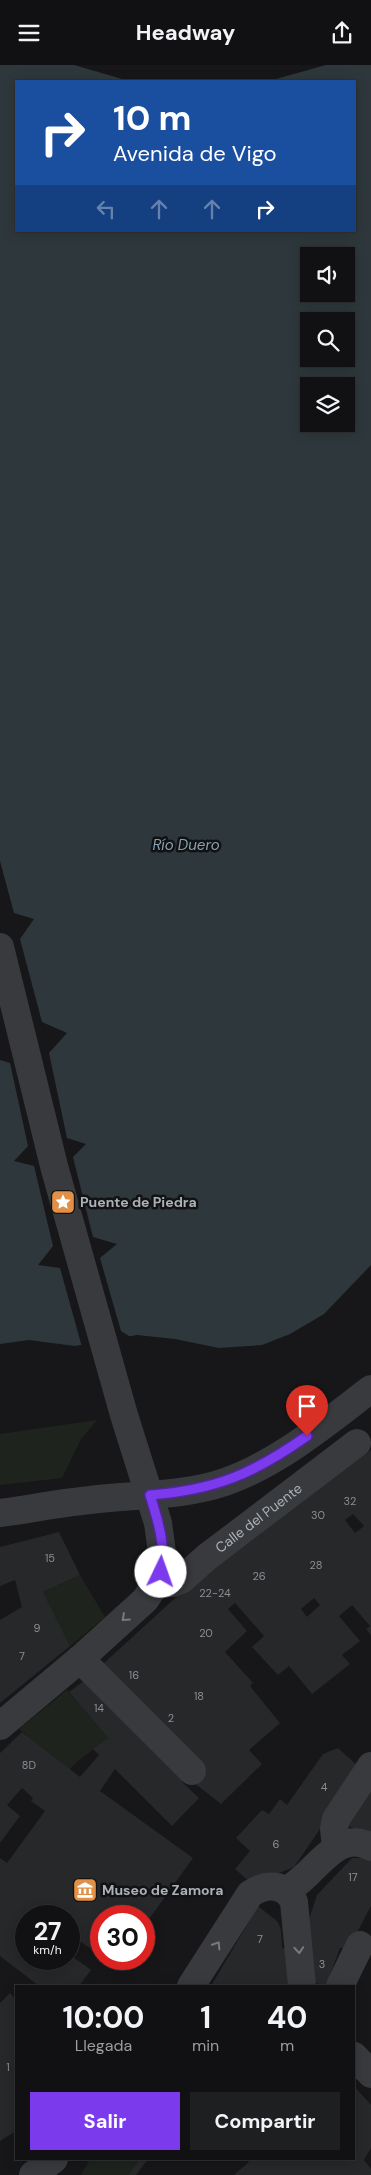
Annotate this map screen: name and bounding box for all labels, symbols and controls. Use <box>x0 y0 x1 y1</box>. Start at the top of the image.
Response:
text: Headway <box>136 18 235 47</box>
icon: menu <box>15 19 43 47</box>
icon: share <box>328 19 356 47</box>
text: 10 m <box>113 95 192 141</box>
icon: right <box>30 100 95 165</box>
text: Avenida de Vigo <box>113 139 277 168</box>
icon: left <box>92 195 120 223</box>
icon: ahead <box>145 195 173 223</box>
icon: ahead <box>198 195 226 223</box>
icon: right <box>251 195 279 223</box>
map controls <box>300 247 355 432</box>
button: sound <box>300 247 355 302</box>
button: search <box>300 312 355 367</box>
button: layers <box>300 377 355 432</box>
water label: Río Duero <box>152 835 220 855</box>
place icon: Puente de Piedra <box>50 1189 76 1215</box>
place label: Puente de Piedra <box>80 1193 197 1211</box>
pin <box>286 1385 328 1436</box>
icon: arrive <box>293 1392 321 1420</box>
street label: Calle del Puente <box>211 1479 306 1557</box>
house number: 32 <box>344 1494 356 1508</box>
house number: 30 <box>311 1508 325 1522</box>
position arrow <box>134 1545 186 1597</box>
house number: 15 <box>45 1551 55 1565</box>
house number: 28 <box>310 1558 322 1572</box>
house number: 26 <box>252 1569 266 1583</box>
house number: 22-24 <box>199 1586 231 1600</box>
one-way arrow <box>121 1613 130 1622</box>
house number: 9 <box>34 1621 41 1635</box>
house number: 20 <box>199 1626 213 1640</box>
house number: 7 <box>19 1649 25 1663</box>
house number: 16 <box>129 1668 139 1682</box>
house number: 18 <box>194 1689 204 1703</box>
house number: 14 <box>94 1701 104 1715</box>
house number: 2 <box>168 1711 174 1725</box>
house number: 8D <box>22 1758 37 1772</box>
house number: 4 <box>321 1780 328 1794</box>
house number: 6 <box>273 1837 280 1851</box>
house number: 17 <box>348 1870 358 1884</box>
museum icon: Museo de Zamora <box>72 1877 98 1903</box>
place label: Museo de Zamora <box>102 1881 224 1899</box>
speed limit sign: 30 <box>90 1905 155 1970</box>
text: 27 <box>34 1915 61 1948</box>
house number: 7 <box>257 1932 263 1946</box>
text: km/h <box>33 1942 62 1958</box>
one-way arrow <box>211 1942 221 1951</box>
one-way arrow <box>293 1946 304 1954</box>
house number: 3 <box>319 1957 325 1971</box>
text: 10:00 <box>63 1998 144 2037</box>
text: 1 <box>200 1998 211 2037</box>
text: 40 <box>267 1998 307 2037</box>
text: Llegada <box>75 2035 132 2056</box>
text: min <box>192 2035 219 2056</box>
text: m <box>280 2035 294 2056</box>
house number: 1 <box>6 2060 10 2074</box>
button: Salir <box>30 2092 180 2150</box>
button: Compartir <box>190 2092 340 2150</box>

